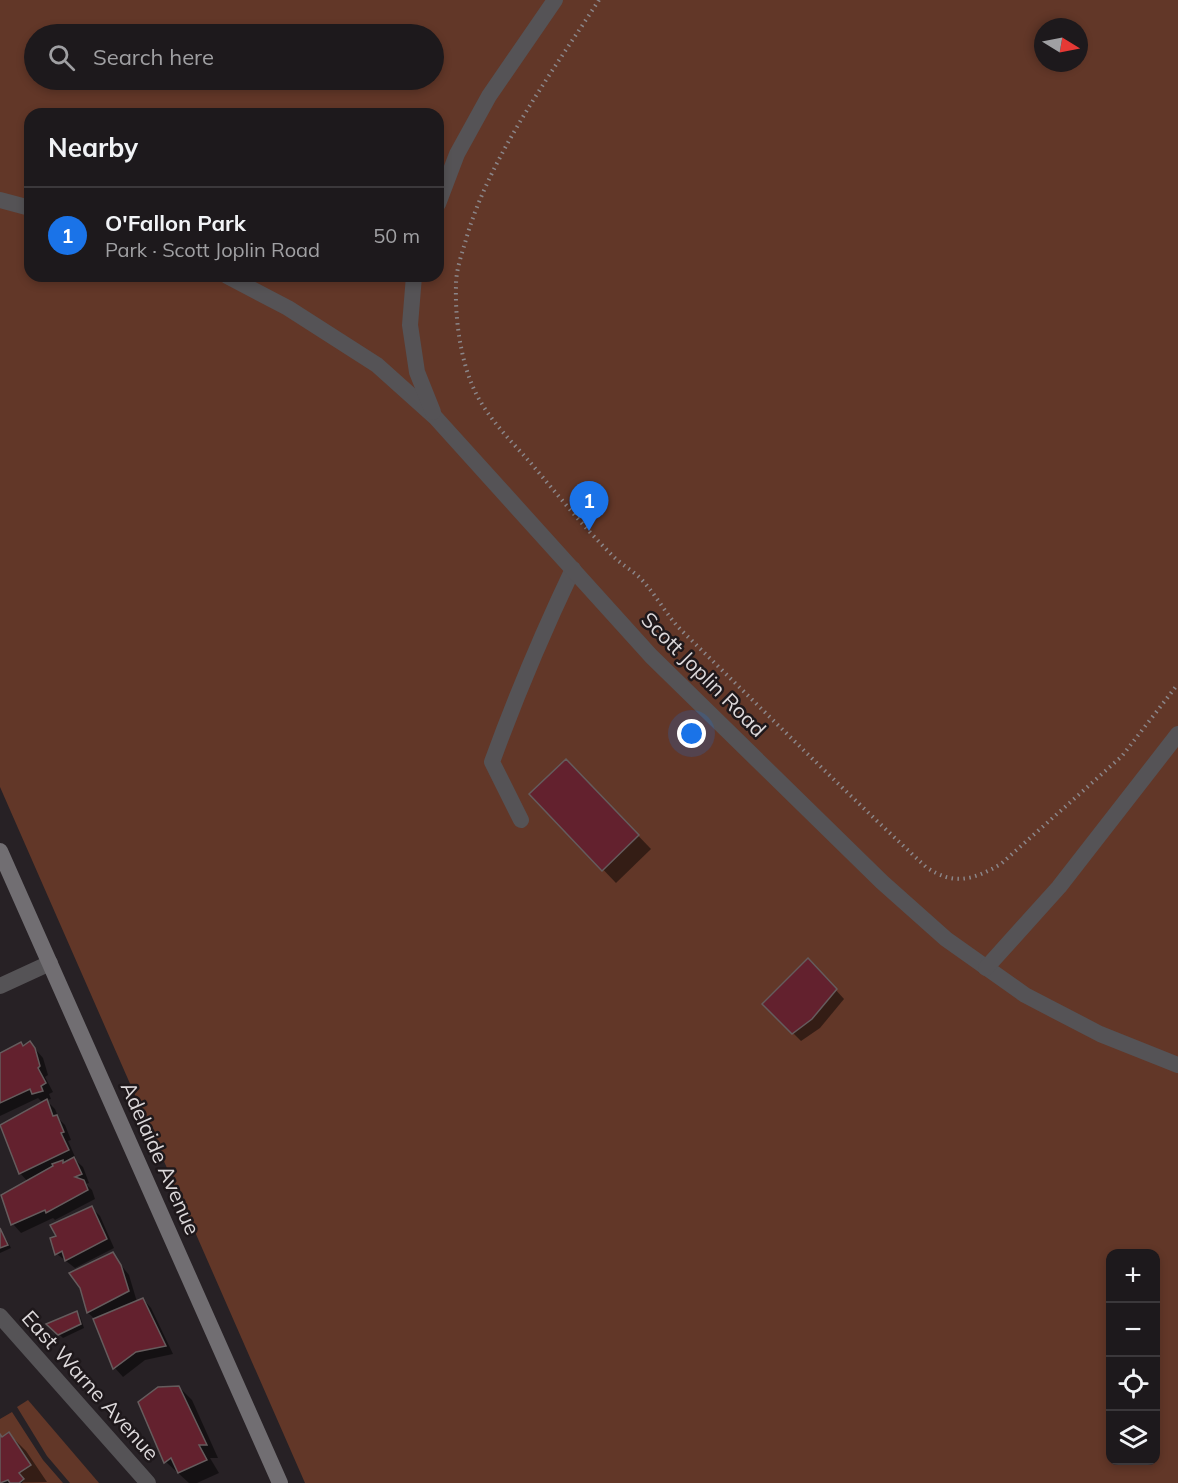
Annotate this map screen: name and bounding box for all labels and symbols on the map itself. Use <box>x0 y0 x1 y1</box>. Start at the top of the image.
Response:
north arrow <box>1034 18 1088 72</box>
pin: 1 <box>570 482 608 531</box>
street label: Scott Joplin Road <box>636 606 772 742</box>
your location <box>677 719 706 748</box>
street label: Adelaide Avenue <box>116 1078 206 1238</box>
street label: East Warne Avenue <box>17 1305 165 1465</box>

